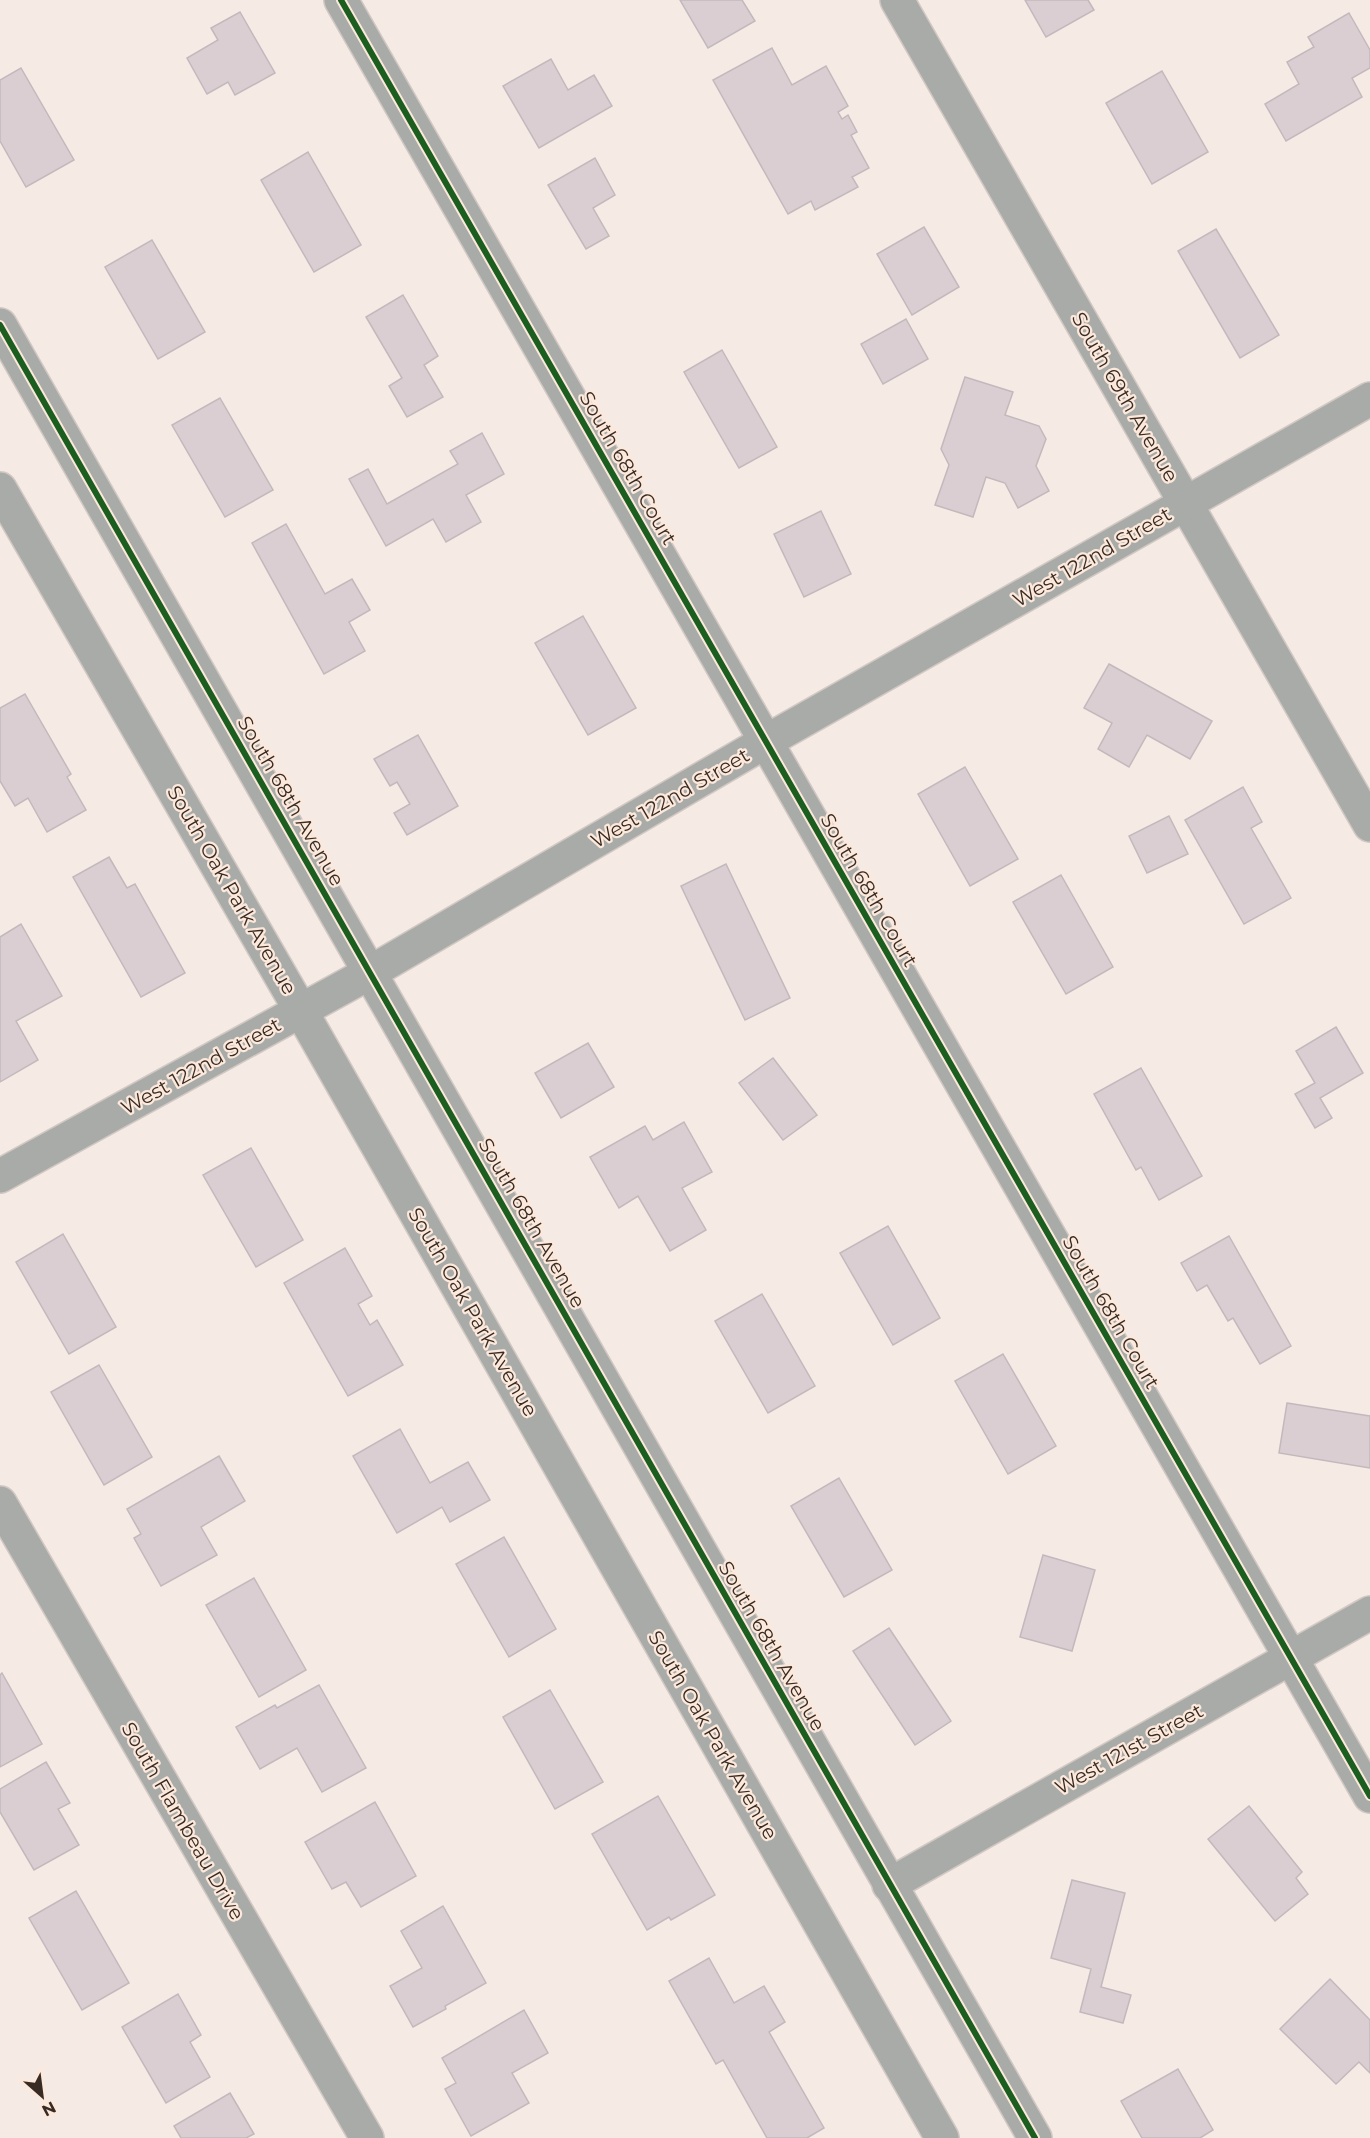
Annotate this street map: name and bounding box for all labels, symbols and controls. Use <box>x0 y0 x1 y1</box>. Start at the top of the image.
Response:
street label: South 69th Avenue <box>1067 308 1183 486</box>
street label: South 68th Court <box>574 387 682 549</box>
street label: West 122nd Street <box>1008 502 1176 612</box>
street label: South 68th Avenue <box>232 712 350 890</box>
street label: West 122nd Street <box>586 743 754 853</box>
street label: South Oak Park Avenue <box>162 781 302 999</box>
street label: South 68th Court <box>815 809 923 971</box>
street label: West 122nd Street <box>117 1012 285 1120</box>
street label: South 68th Avenue <box>473 1134 591 1312</box>
street label: South Oak Park Avenue <box>403 1203 543 1421</box>
street label: South 68th Court <box>1057 1231 1165 1393</box>
street label: South 68th Avenue <box>713 1557 831 1735</box>
street label: South Oak Park Avenue <box>643 1626 783 1844</box>
street label: West 121st Street <box>1051 1698 1207 1800</box>
street label: South Flambeau Drive <box>116 1718 250 1924</box>
north arrow <box>12 2066 72 2126</box>
text: N <box>39 2097 59 2120</box>

